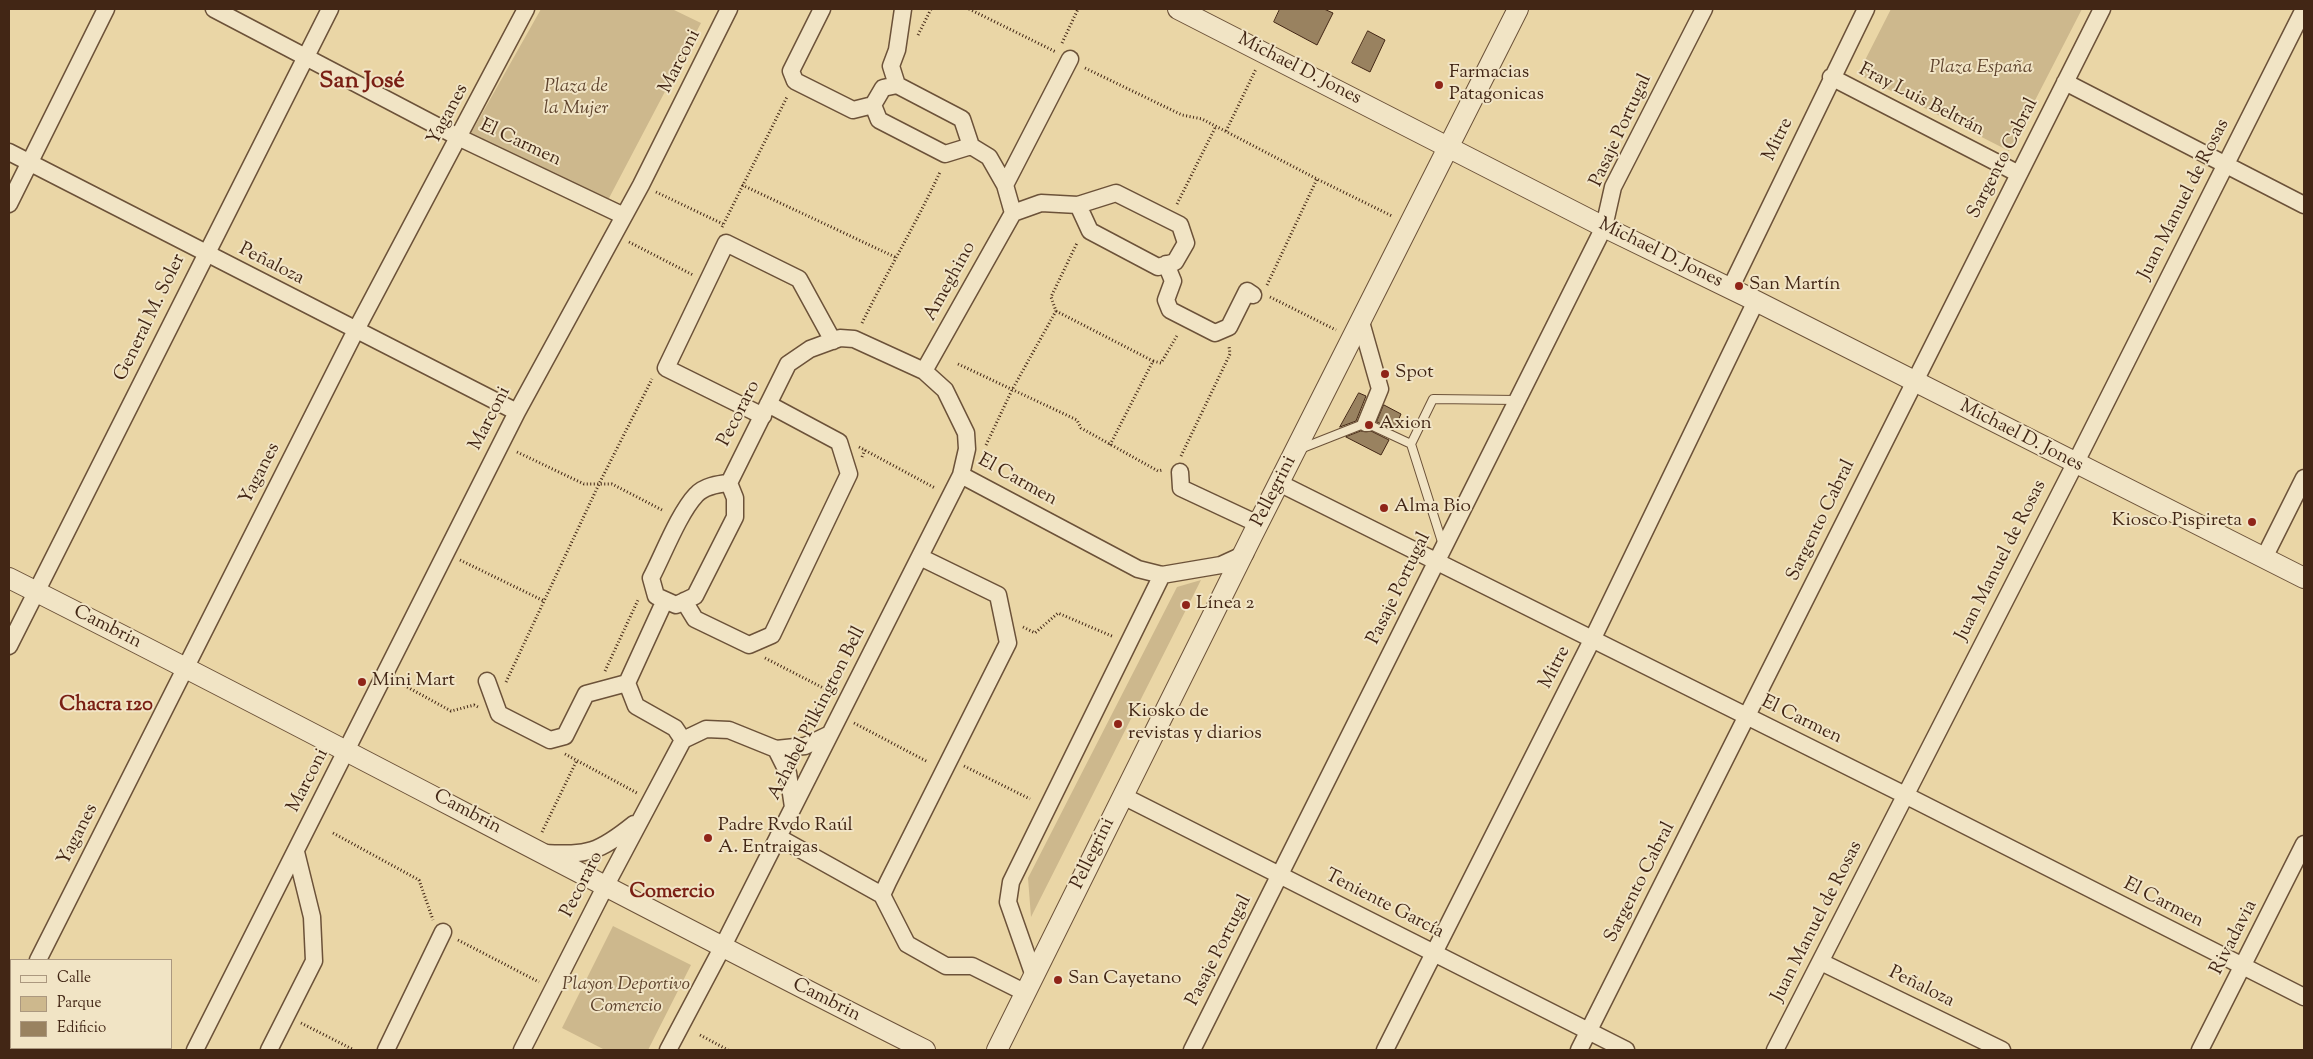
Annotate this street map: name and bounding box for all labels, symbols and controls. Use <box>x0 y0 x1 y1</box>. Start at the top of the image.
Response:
street label: Marconi <box>655 26 707 98</box>
street label: Michael D. Jones <box>1233 29 1365 111</box>
park label: Plaza España <box>1929 58 2033 80</box>
street label: Fray Luis Beltrán <box>1854 59 1988 143</box>
place label: Farmacias Patagonicas <box>1449 63 1544 107</box>
district label: San José <box>319 69 405 97</box>
street label: Pasaje Portugal <box>1586 71 1658 191</box>
park label: Plaza de la Mujer <box>544 77 608 121</box>
marker: Farmacias Patagonicas <box>1433 79 1445 91</box>
street label: Yaganes <box>423 80 475 150</box>
street label: Sargento Cabral <box>1964 95 2044 223</box>
street label: El Carmen <box>476 115 564 173</box>
street label: Mitre <box>1759 115 1799 165</box>
street label: Juan Manuel de Rosas <box>2135 116 2235 284</box>
street label: Michael D. Jones <box>1594 214 1726 294</box>
street label: Ameghino <box>920 238 982 326</box>
street label: Peñaloza <box>235 239 307 291</box>
street label: General M. Soler <box>110 251 192 385</box>
place label: San Martín <box>1749 275 1841 297</box>
marker: San Martín <box>1733 280 1745 292</box>
place label: Spot <box>1395 363 1434 385</box>
marker: Spot <box>1379 368 1391 380</box>
street label: Pecoraro <box>714 377 766 451</box>
street label: Marconi <box>465 383 517 455</box>
street label: Michael D. Jones <box>1955 396 2087 478</box>
place label: Axion <box>1379 414 1432 436</box>
marker: Axion <box>1363 419 1375 431</box>
street label: Yaganes <box>236 439 286 509</box>
street label: El Carmen <box>973 450 1061 512</box>
street label: Pellegrini <box>1248 453 1302 531</box>
street label: Sargento Cabral <box>1783 457 1861 585</box>
street label: Juan Manuel de Rosas <box>1952 477 2052 645</box>
place label: Alma Bio <box>1394 497 1471 519</box>
marker: Alma Bio <box>1378 502 1390 514</box>
place label: Kiosco Pispireta <box>2112 511 2242 533</box>
marker: Kiosco Pispireta <box>2246 516 2258 528</box>
street label: Pasaje Portugal <box>1363 529 1437 649</box>
place label: Línea 2 <box>1196 594 1254 616</box>
marker: Línea 2 <box>1180 599 1192 611</box>
street label: Cambrin <box>69 601 145 655</box>
street label: Azhabel Pilkington Bell <box>764 623 872 805</box>
street label: Mitre <box>1536 643 1576 693</box>
place label: Mini Mart <box>372 671 455 693</box>
marker: Mini Mart <box>356 676 368 688</box>
street label: El Carmen <box>1757 692 1845 750</box>
district label: Chacra 120 <box>59 695 153 719</box>
place label: Kiosko de revistas y diarios <box>1128 702 1262 746</box>
marker: Kiosko de revistas y diarios <box>1112 718 1124 730</box>
street label: Marconi <box>283 745 335 817</box>
street label: Cambrin <box>429 786 505 840</box>
street label: Yaganes <box>54 800 104 870</box>
street label: Pellegrini <box>1067 815 1121 893</box>
place label: Padre Rvdo Raúl A. Entraigas <box>718 816 853 860</box>
street label: Sargento Cabral <box>1601 819 1681 947</box>
marker: Padre Rvdo Raúl A. Entraigas <box>702 832 714 844</box>
street label: Juan Manuel de Rosas <box>1768 838 1868 1006</box>
street label: Pecoraro <box>557 848 609 922</box>
street label: Teniente García <box>1321 865 1447 945</box>
street label: El Carmen <box>2119 874 2207 934</box>
district label: Comercio <box>629 882 715 906</box>
street label: Pasaje Portugal <box>1182 892 1258 1010</box>
street label: Rivadavia <box>2207 897 2263 979</box>
legend <box>10 959 172 1049</box>
street label: Peñaloza <box>1884 962 1958 1014</box>
text: Calle <box>57 968 91 989</box>
place label: San Cayetano <box>1068 969 1181 991</box>
street label: Cambrin <box>788 974 864 1028</box>
marker: San Cayetano <box>1052 974 1064 986</box>
park label: Playon Deportivo Comercio <box>562 975 690 1019</box>
text: Parque <box>57 993 101 1014</box>
text: Edificio <box>57 1018 106 1039</box>

